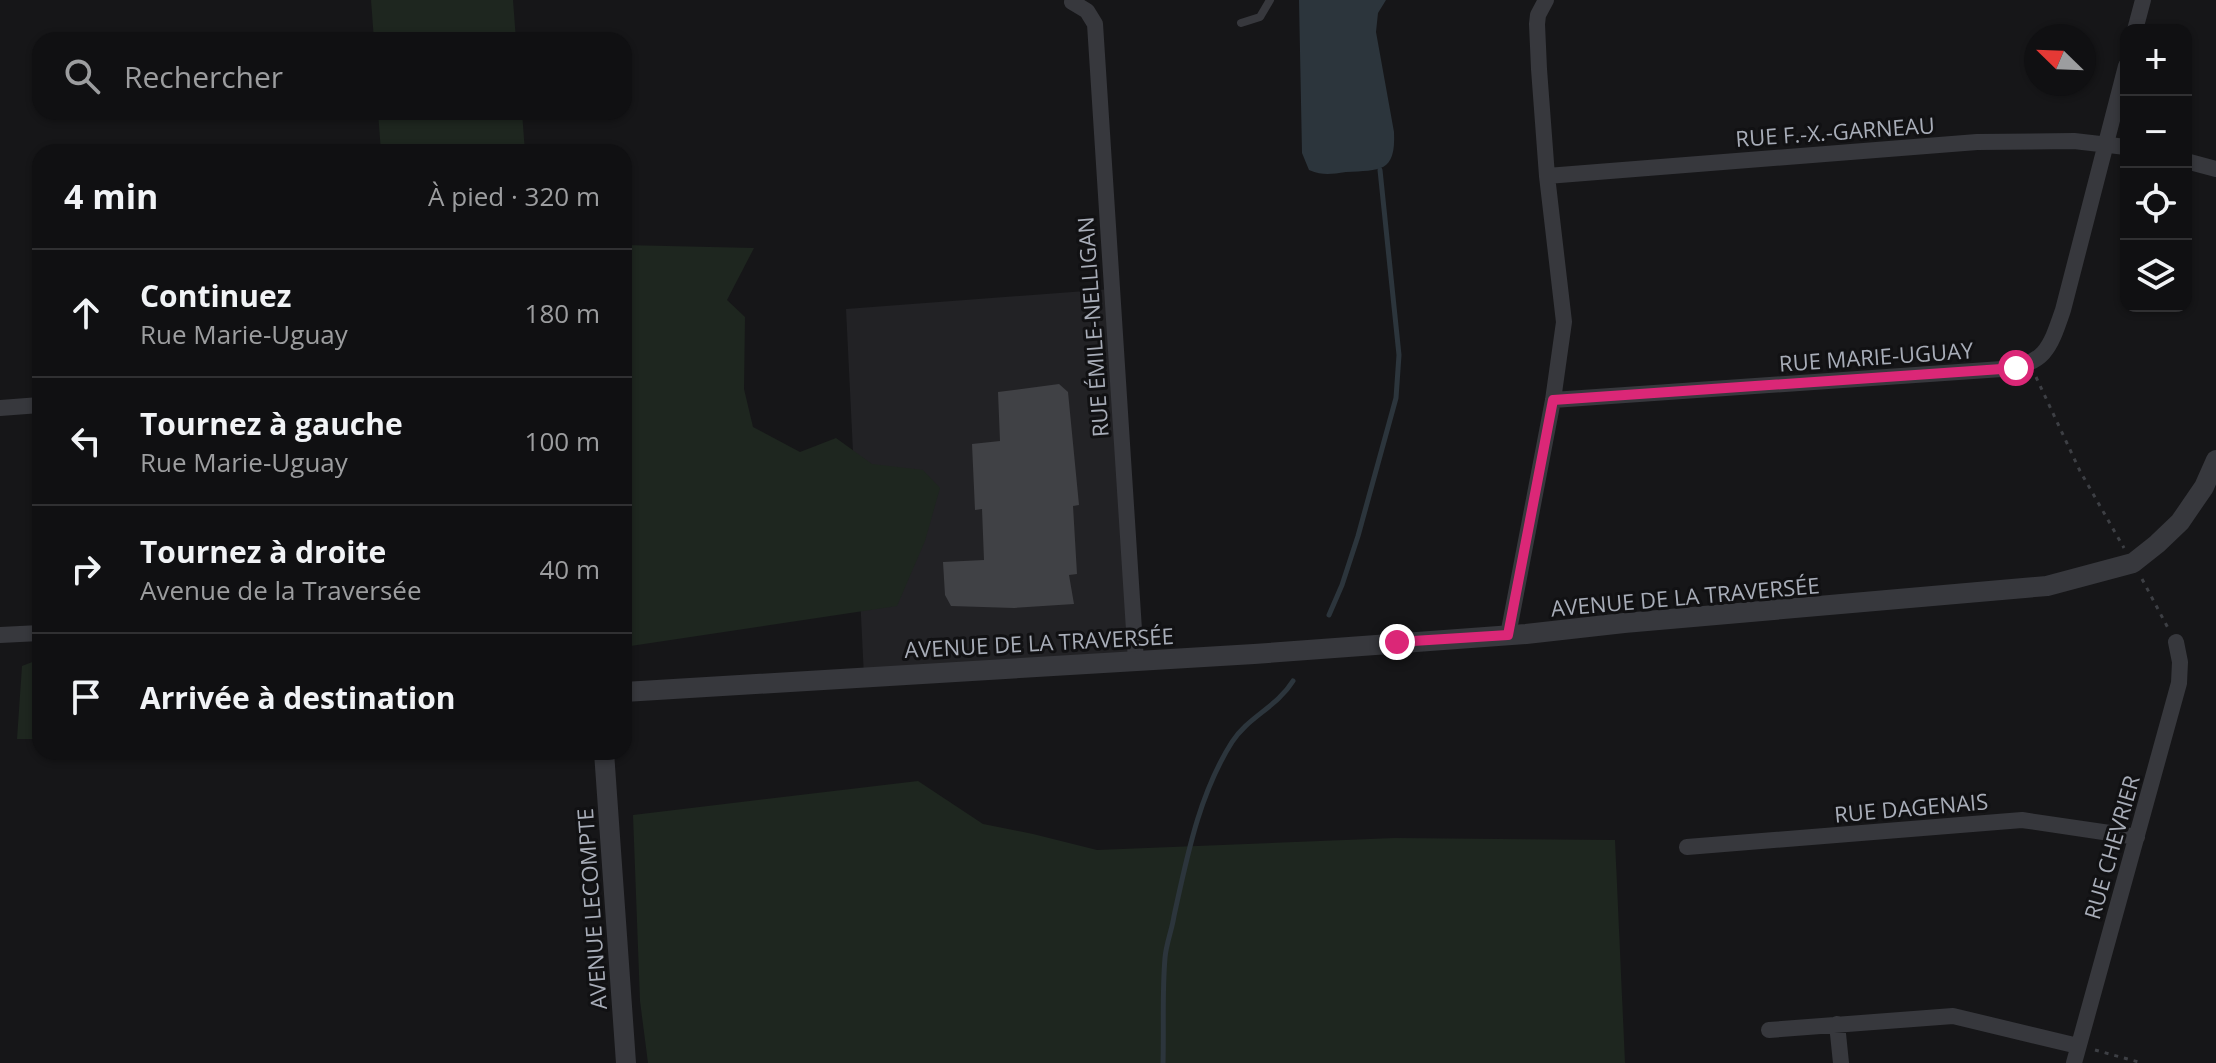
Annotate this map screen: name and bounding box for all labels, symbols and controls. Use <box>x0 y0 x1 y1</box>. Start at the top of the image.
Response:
north arrow <box>2024 24 2096 96</box>
map controls <box>2120 24 2192 312</box>
button: + <box>2120 24 2192 96</box>
search box <box>32 32 632 120</box>
icon: search <box>60 54 104 98</box>
text: Rechercher <box>124 56 283 97</box>
button: − <box>2120 96 2192 168</box>
street label: RUE F.-X.-GARNEAU <box>1734 109 1936 153</box>
button: locate <box>2120 168 2192 240</box>
text: 4 min <box>64 173 158 219</box>
text: À pied · 320 m <box>428 178 600 214</box>
street label: RUE ÉMILE-NELLIGAN <box>1069 216 1115 438</box>
button: layers <box>2120 240 2192 312</box>
text: Continuez <box>140 275 291 316</box>
icon: ahead <box>64 291 108 335</box>
text: 180 m <box>525 295 600 331</box>
text: Rue Marie-Uguay <box>140 316 348 352</box>
street label: RUE MARIE-UGUAY <box>1778 334 1975 378</box>
route start <box>1998 350 2034 386</box>
text: Tournez à gauche <box>140 403 403 444</box>
icon: left <box>64 419 108 463</box>
text: 100 m <box>525 423 600 459</box>
text: Rue Marie-Uguay <box>140 444 348 480</box>
text: Tournez à droite <box>140 531 386 572</box>
icon: right <box>64 547 108 591</box>
text: 40 m <box>539 551 600 587</box>
street label: AVENUE DE LA TRAVERSÉE <box>1549 569 1821 623</box>
text: Avenue de la Traversée <box>140 572 422 608</box>
street label: AVENUE DE LA TRAVERSÉE <box>903 620 1175 664</box>
route end <box>1379 624 1415 660</box>
icon: arrive <box>64 675 108 719</box>
text: Arrivée à destination <box>140 677 455 718</box>
street label: RUE CHEVRIER <box>2076 771 2146 923</box>
street label: RUE DAGENAIS <box>1833 785 1989 829</box>
street label: AVENUE LECOMPTE <box>569 807 613 1011</box>

